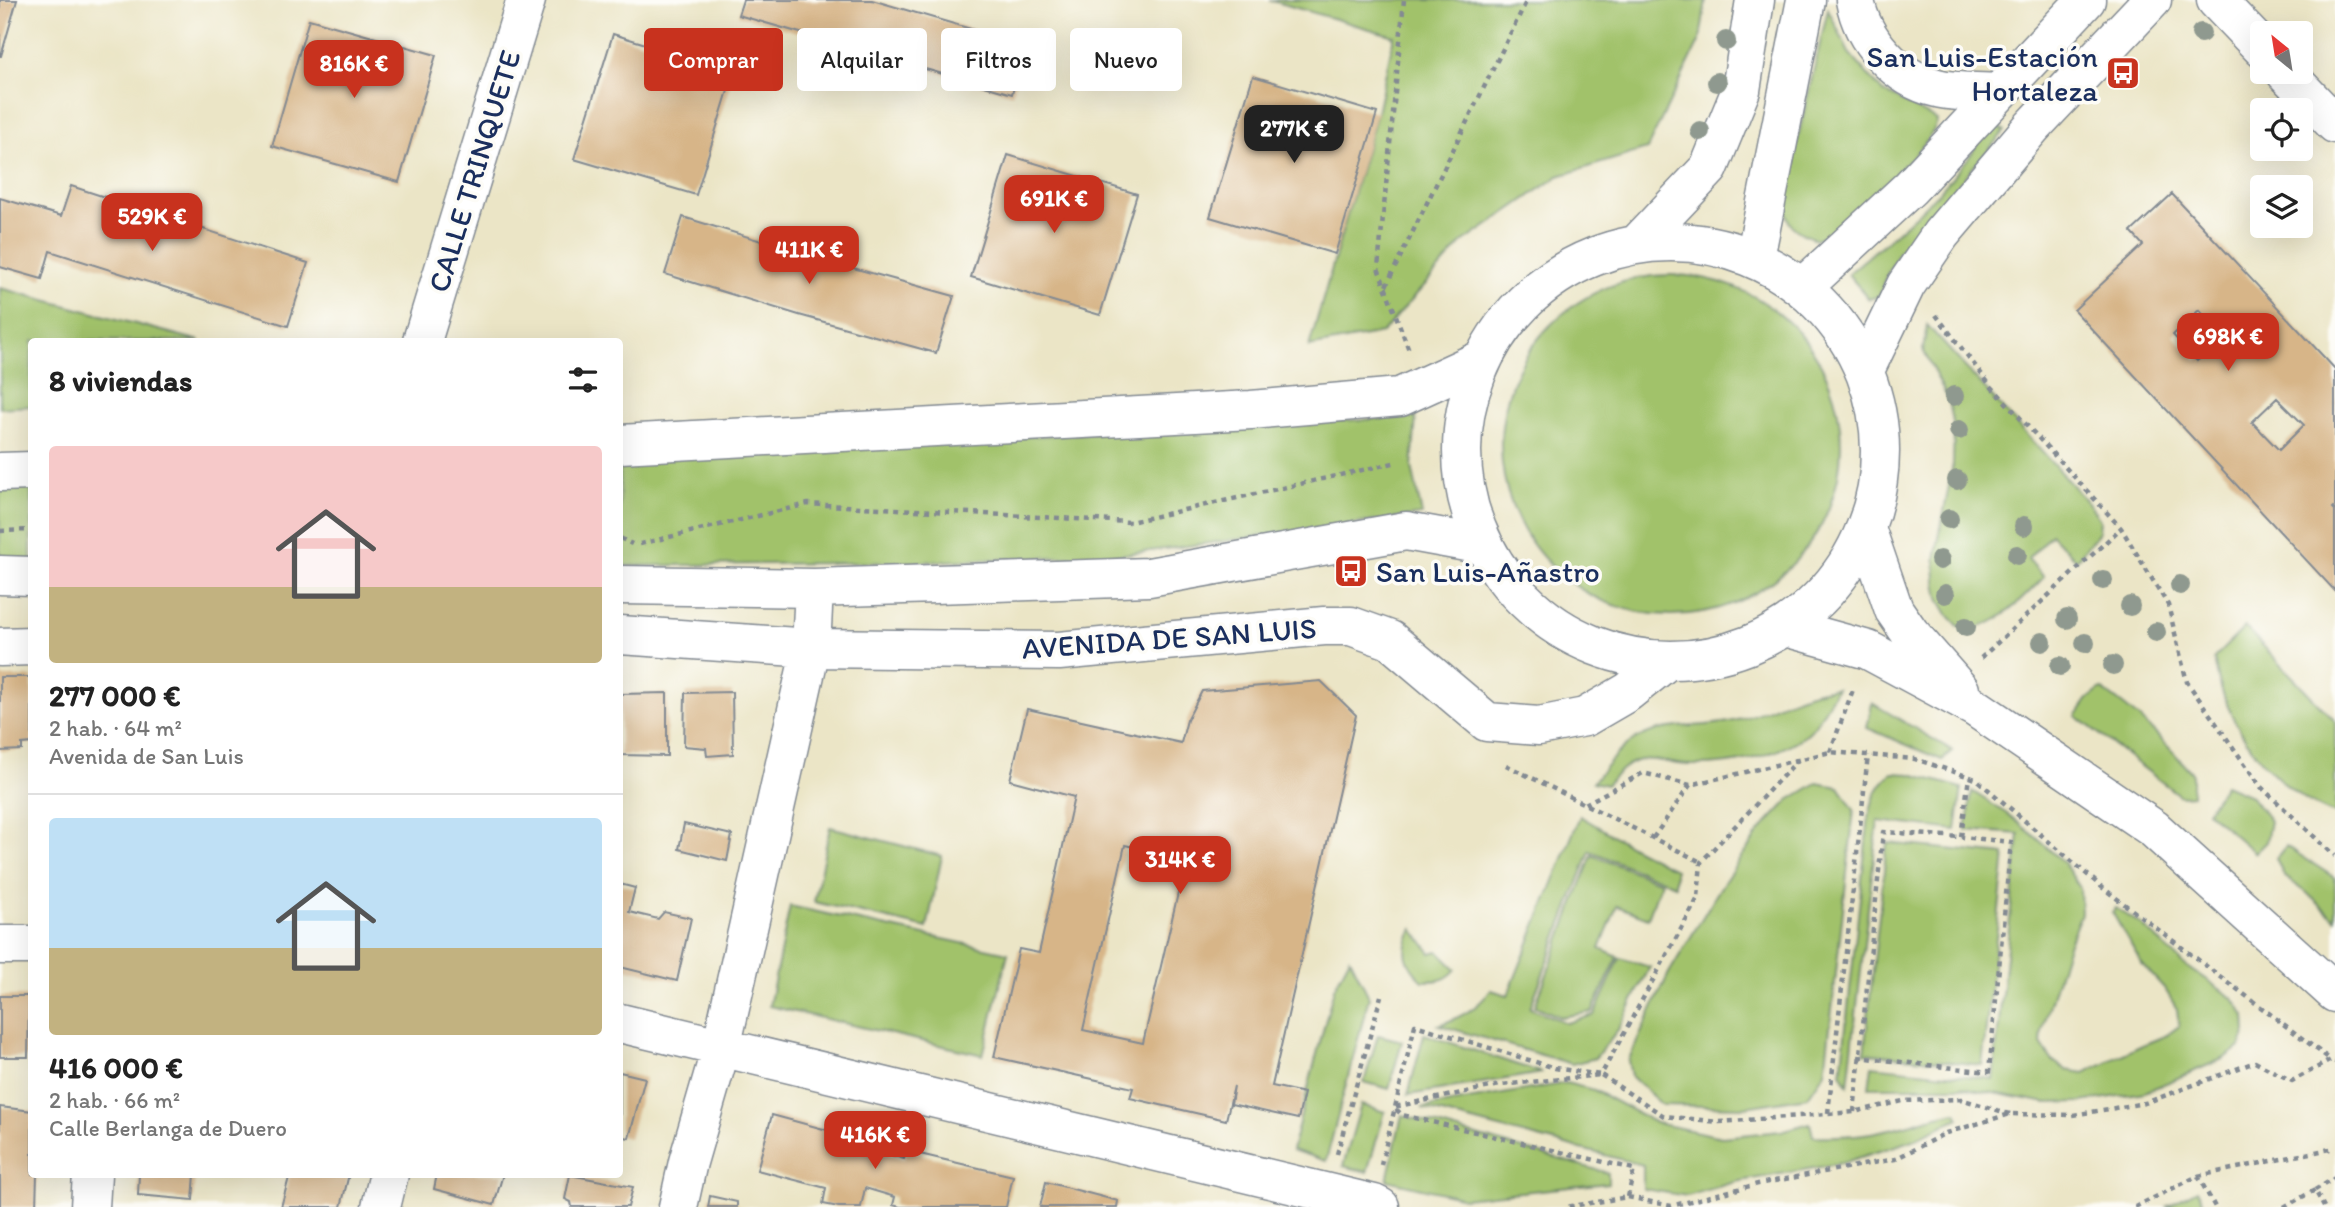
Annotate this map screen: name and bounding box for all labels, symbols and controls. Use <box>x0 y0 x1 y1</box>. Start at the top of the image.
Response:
north arrow <box>2250 21 2314 84</box>
map controls <box>2250 21 2313 238</box>
chip: Comprar <box>644 28 783 91</box>
chip: Alquilar <box>797 28 927 91</box>
chip: Filtros <box>941 28 1056 91</box>
chip: Nuevo <box>1070 28 1182 91</box>
place label: San Luis-Estación Hortaleza <box>1867 38 2098 109</box>
pin: 816K € <box>297 41 411 100</box>
street label: CALLE TRINQUETE <box>420 46 528 296</box>
text: 816K € <box>320 49 388 77</box>
bus stop icon: San Luis-Estación Hortaleza <box>2104 54 2142 92</box>
button: locate <box>2250 98 2313 161</box>
pin: 277K € <box>1237 106 1351 165</box>
text: 277K € <box>1260 114 1328 142</box>
button: layers <box>2250 175 2313 238</box>
pin: 691K € <box>997 176 1111 235</box>
text: 691K € <box>1020 184 1088 212</box>
pin: 529K € <box>95 194 209 253</box>
text: 529K € <box>117 202 187 230</box>
pin: 411K € <box>752 226 866 286</box>
text: 411K € <box>775 235 843 263</box>
pin: 698K € <box>2171 314 2285 373</box>
text: 698K € <box>2193 322 2263 350</box>
icon: filters <box>564 361 602 399</box>
text: 8 viviendas <box>49 362 192 399</box>
icon: home <box>263 491 389 617</box>
bus stop icon: San Luis-Añastro <box>1332 552 1370 590</box>
place label: San Luis-Añastro <box>1376 553 1600 590</box>
street label: AVENIDA DE SAN LUIS <box>1020 609 1318 667</box>
text: 277 000 € <box>49 677 181 714</box>
text: 2 hab. · 64 m² <box>49 714 182 742</box>
text: Avenida de San Luis <box>49 742 244 770</box>
pin: 314K € <box>1123 836 1237 896</box>
text: 314K € <box>1145 845 1215 873</box>
icon: home <box>263 863 389 989</box>
text: 416 000 € <box>49 1049 183 1086</box>
text: 2 hab. · 66 m² <box>49 1086 180 1114</box>
pin: 416K € <box>818 1112 932 1171</box>
text: Calle Berlanga de Duero <box>49 1114 287 1142</box>
text: 416K € <box>840 1120 910 1148</box>

